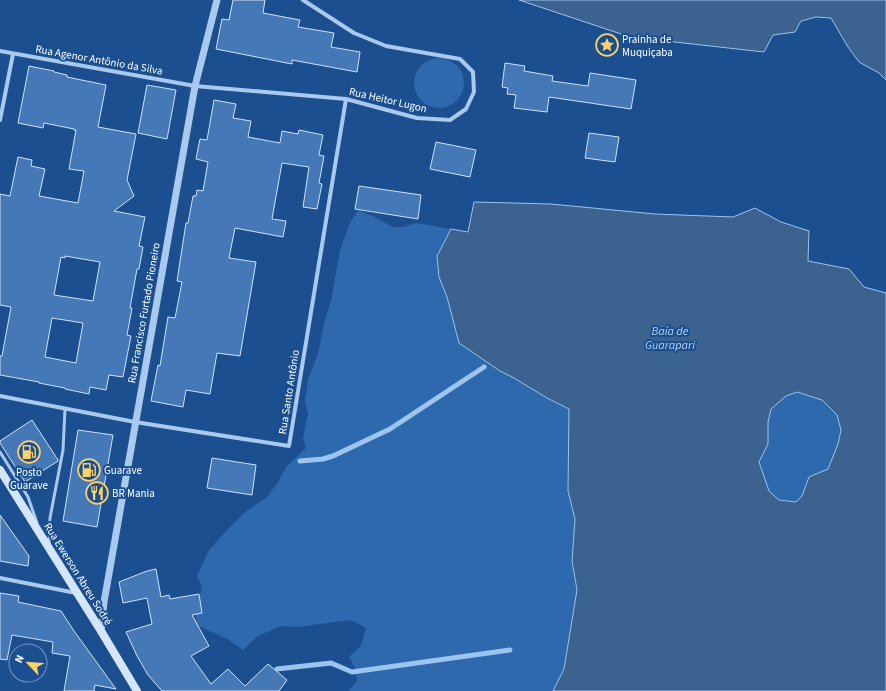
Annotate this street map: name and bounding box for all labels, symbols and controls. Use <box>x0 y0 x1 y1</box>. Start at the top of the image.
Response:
place icon: Prainha de Muquiçaba <box>594 32 620 58</box>
place label: Prainha de Muquiçaba <box>622 32 673 60</box>
street label: Rua Agenor Antônio da Silva <box>34 41 164 79</box>
street label: Rua Heitor Lugon <box>348 84 428 116</box>
street label: Rua Francisco Furtado Pioneiro <box>124 241 164 385</box>
water label: Baía de Guarapari <box>645 323 695 354</box>
street label: Rua Santo Antônio <box>275 349 303 435</box>
fuel station icon: Posto Guarave <box>16 439 42 465</box>
fuel station icon: Guarave <box>76 457 102 483</box>
place label: Guarave <box>104 463 143 478</box>
place label: Posto Guarave <box>10 465 49 493</box>
restaurant icon: BR Mania <box>84 480 110 506</box>
place label: BR Mania <box>112 486 155 501</box>
street label: Rua Ewerson Abreu Sodré <box>40 520 116 629</box>
north arrow <box>8 643 48 683</box>
text: N <box>11 652 28 665</box>

